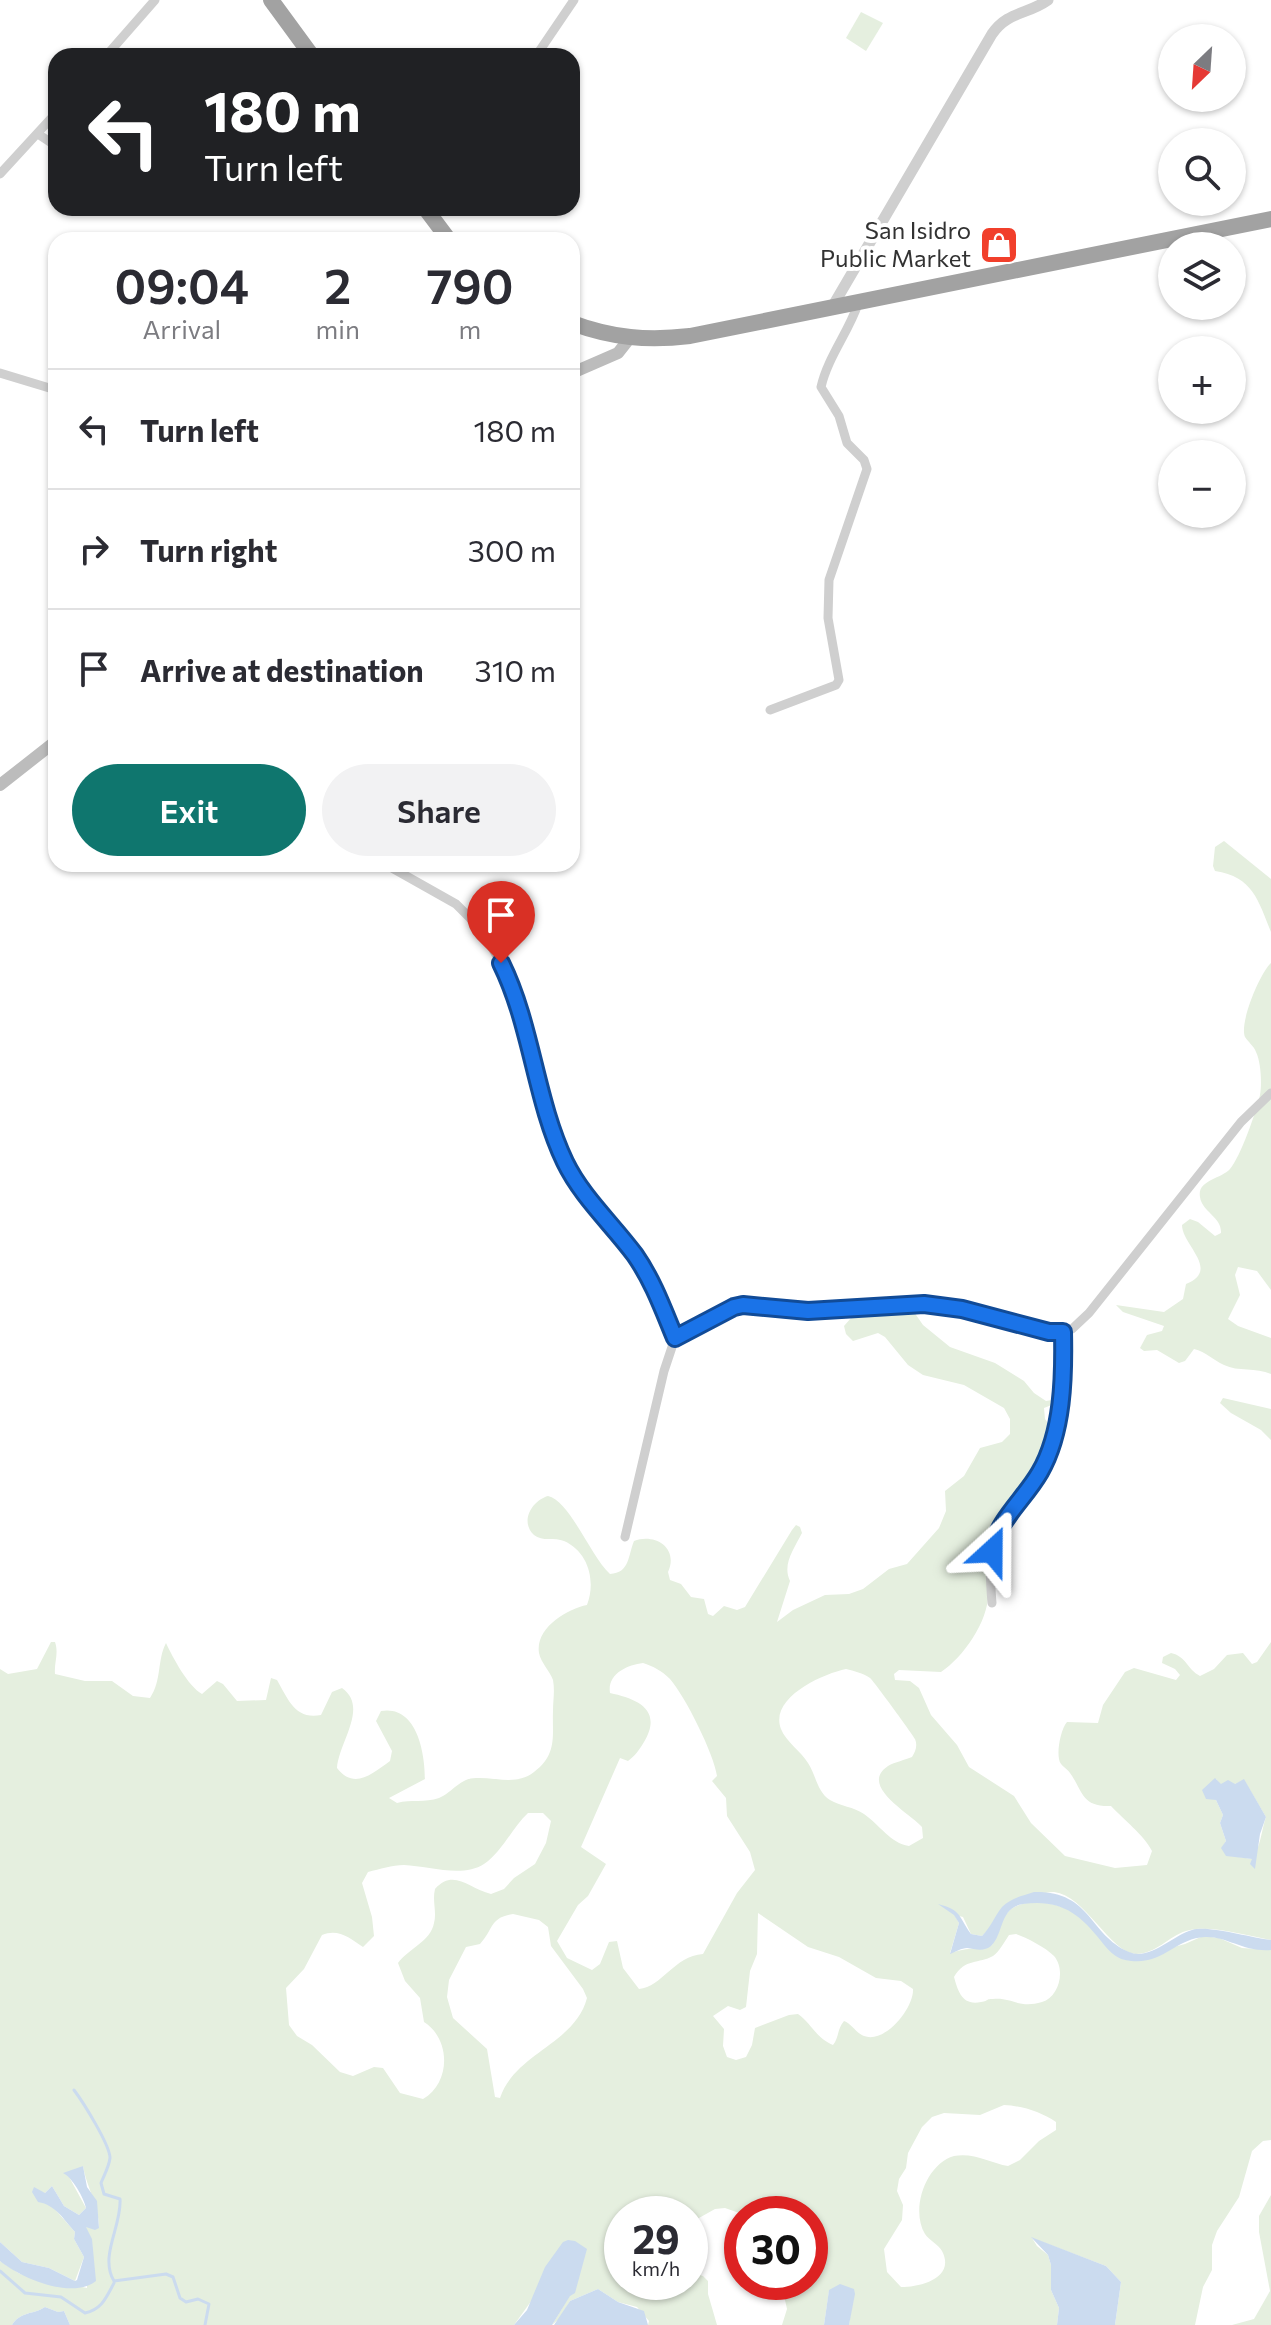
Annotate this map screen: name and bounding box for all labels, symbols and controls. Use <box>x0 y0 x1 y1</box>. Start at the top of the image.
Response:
north arrow <box>1158 24 1246 112</box>
map controls <box>1158 24 1246 528</box>
text: 180 m <box>204 75 361 144</box>
icon: left <box>72 80 176 184</box>
button: search <box>1158 128 1246 216</box>
text: Turn left <box>204 144 343 188</box>
place label: San Isidro Public Market <box>820 215 971 272</box>
shop icon: San Isidro Public Market <box>978 224 1020 266</box>
button: layers <box>1158 232 1246 320</box>
text: 09:04 <box>115 255 249 314</box>
text: 2 <box>324 255 351 314</box>
text: 790 <box>426 255 513 314</box>
text: Arrival <box>142 313 221 344</box>
text: min <box>316 313 360 344</box>
text: m <box>459 313 481 344</box>
button: + <box>1158 336 1246 424</box>
icon: left <box>72 407 116 451</box>
text: Turn left <box>140 411 259 448</box>
text: 180 m <box>473 411 556 448</box>
button: − <box>1158 440 1246 528</box>
icon: right <box>72 527 116 571</box>
text: Turn right <box>140 531 277 568</box>
text: 300 m <box>468 531 556 568</box>
icon: arrive <box>72 647 116 691</box>
text: Arrive at destination <box>140 651 424 688</box>
text: 310 m <box>475 651 556 688</box>
button: Exit <box>72 764 306 856</box>
button: Share <box>322 764 556 856</box>
pin <box>467 881 535 963</box>
icon: arrive <box>479 893 523 937</box>
position arrow <box>950 1509 1034 1593</box>
speed limit sign: 30 <box>724 2196 828 2300</box>
text: 29 <box>632 2213 680 2262</box>
text: km/h <box>632 2256 680 2280</box>

